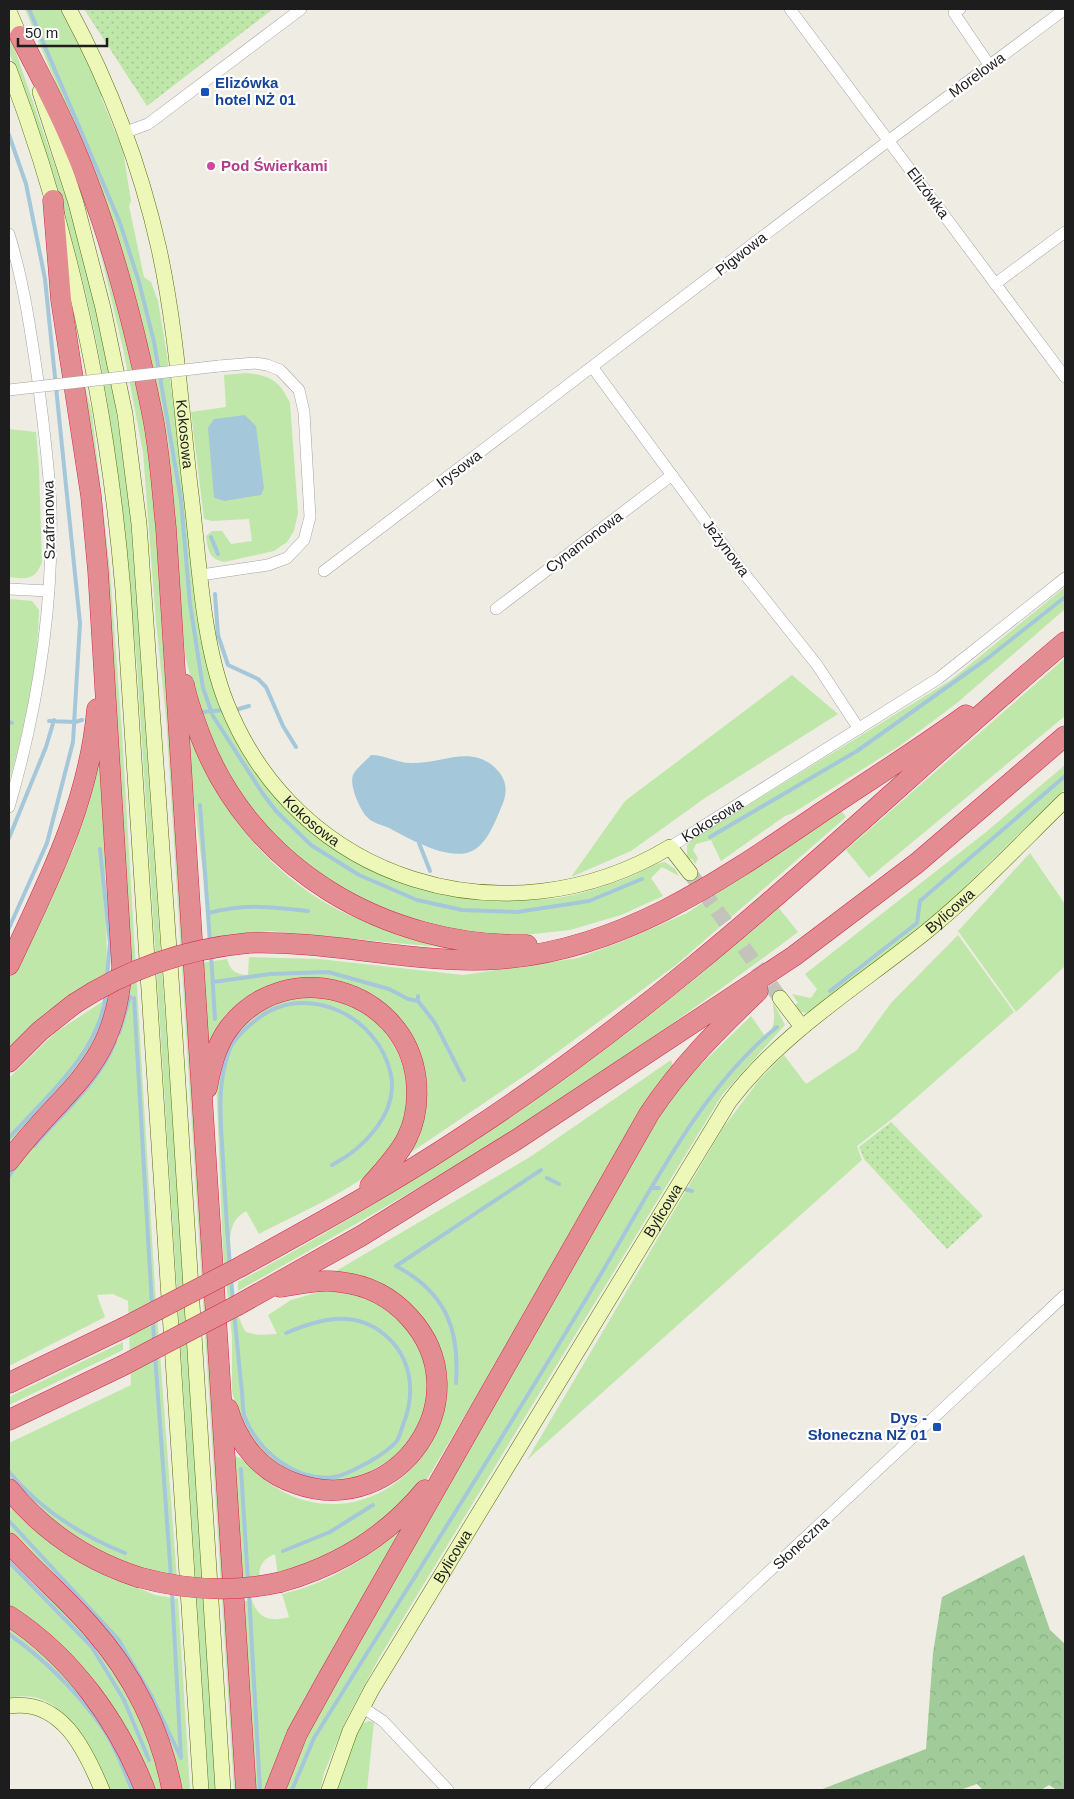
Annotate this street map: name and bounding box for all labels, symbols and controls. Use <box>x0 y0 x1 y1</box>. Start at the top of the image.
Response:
scale bar <box>18 15 106 47</box>
text: 50 m <box>25 24 58 41</box>
street label: Morelowa <box>945 48 1009 101</box>
place label: Elizówka hotel NŻ 01 <box>215 74 296 108</box>
marker: Elizówka hotel NŻ 01 <box>199 86 211 98</box>
place label: Pod Świerkami <box>221 157 328 174</box>
marker: Pod Świerkami <box>205 160 217 172</box>
street label: Elizówka <box>904 164 953 222</box>
street label: Pigwowa <box>712 228 770 279</box>
street label: Kokosowa <box>173 399 197 470</box>
street label: Irysowa <box>433 446 485 491</box>
street label: Szafranowa <box>39 480 58 560</box>
street label: Cynamonowa <box>542 507 626 576</box>
street label: Jeżynowa <box>700 516 754 580</box>
street label: Kokosowa <box>280 792 344 850</box>
street label: Kokosowa <box>678 794 746 846</box>
street label: Bylicowa <box>922 884 978 937</box>
street label: Bylicowa <box>640 1180 686 1240</box>
place label: Dys - Słoneczna NŻ 01 <box>808 1409 927 1443</box>
marker: Dys - Słoneczna NŻ 01 <box>931 1421 943 1433</box>
street label: Słoneczna <box>769 1512 833 1573</box>
street label: Bylicowa <box>429 1526 475 1586</box>

